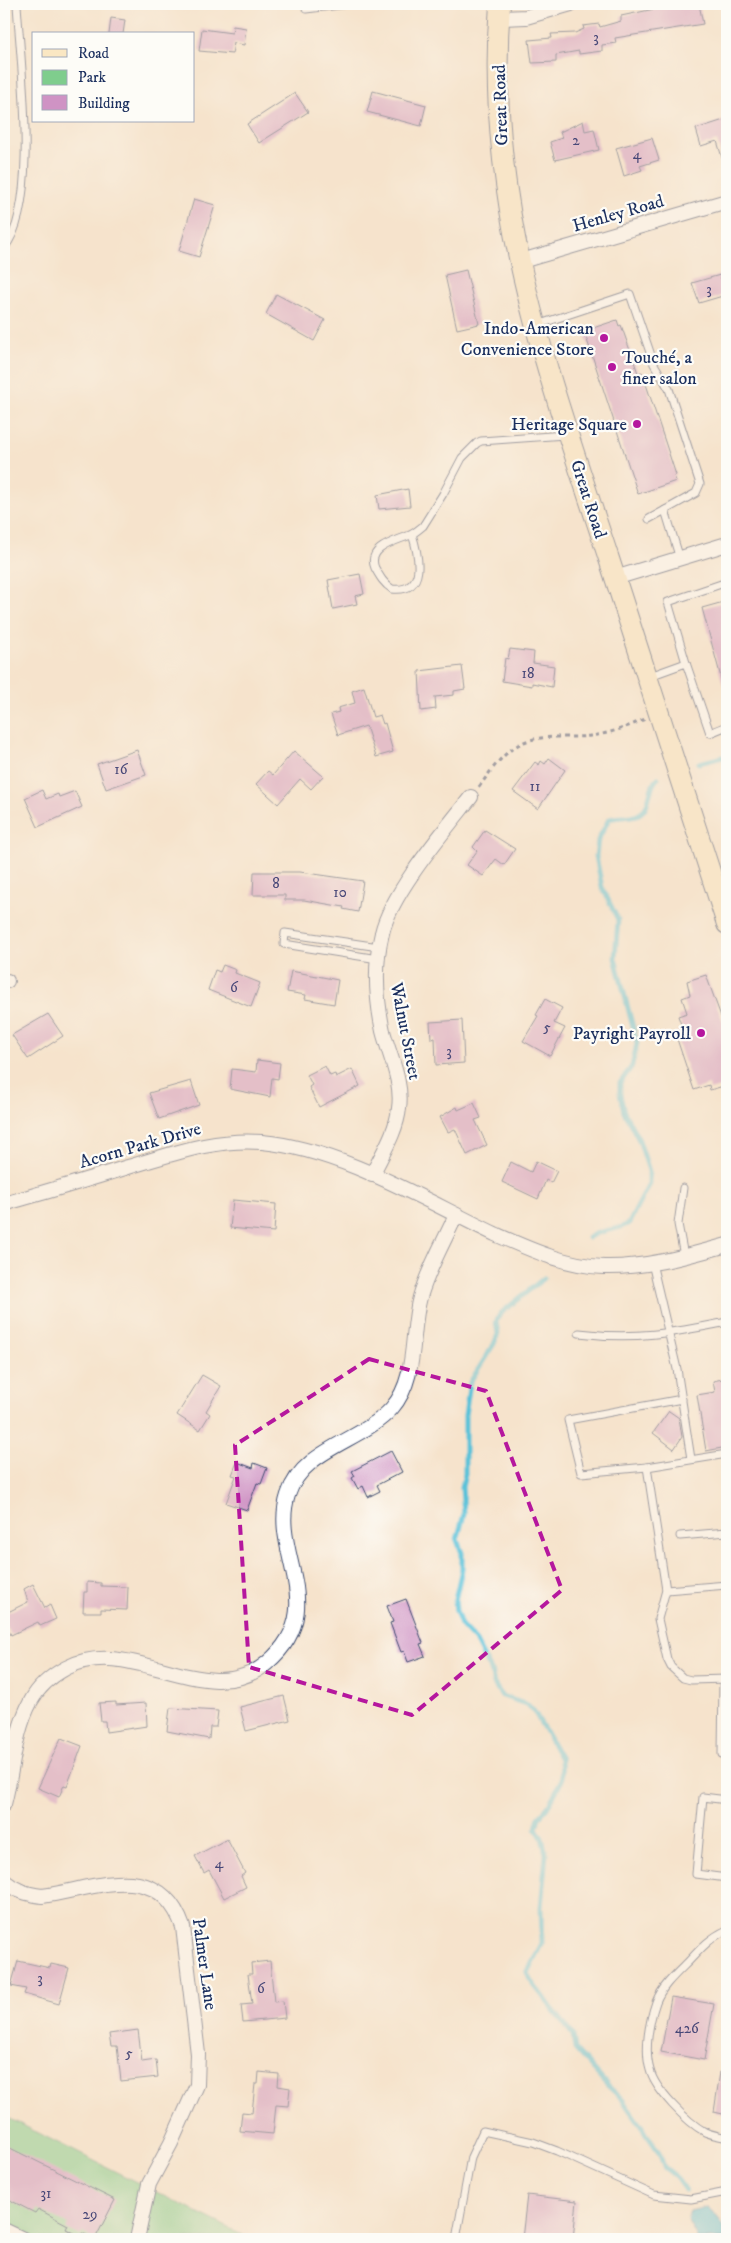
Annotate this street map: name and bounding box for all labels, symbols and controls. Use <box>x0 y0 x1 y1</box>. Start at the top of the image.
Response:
house number: 3 <box>593 28 599 47</box>
legend <box>32 32 195 122</box>
text: Road <box>78 44 110 63</box>
street label: Great Road <box>489 64 513 146</box>
text: Park <box>78 68 107 87</box>
text: Building <box>78 94 130 113</box>
house number: 2 <box>572 131 580 150</box>
house number: 4 <box>633 145 642 164</box>
street label: Henley Road <box>570 190 667 238</box>
house number: 3 <box>706 280 712 299</box>
place label: Indo-American Convenience Store <box>461 318 595 361</box>
marker: Indo-American Convenience Store <box>598 332 610 344</box>
place label: Touché, a finer salon <box>622 347 697 390</box>
marker: Touché, a finer salon <box>606 361 618 373</box>
place label: Heritage Square <box>511 414 627 436</box>
marker: Heritage Square <box>631 418 643 430</box>
street label: Great Road <box>565 457 611 541</box>
house number: 18 <box>521 664 535 683</box>
house number: 16 <box>114 760 129 779</box>
house number: 11 <box>529 777 541 796</box>
house number: 8 <box>272 874 280 893</box>
house number: 10 <box>333 883 347 902</box>
house number: 6 <box>230 978 239 997</box>
street label: Walnut Street <box>385 980 425 1082</box>
house number: 5 <box>543 1018 551 1037</box>
place label: Payright Payroll <box>573 1023 692 1045</box>
marker: Payright Payroll <box>695 1027 707 1039</box>
house number: 3 <box>446 1042 452 1061</box>
street label: Acorn Park Drive <box>77 1118 204 1174</box>
house number: 4 <box>215 1854 224 1873</box>
street label: Palmer Lane <box>187 1917 221 2011</box>
house number: 3 <box>37 1969 43 1988</box>
house number: 6 <box>257 1979 266 1998</box>
house number: 426 <box>675 2019 700 2038</box>
house number: 5 <box>125 2044 133 2063</box>
house number: 31 <box>40 2184 52 2203</box>
house number: 29 <box>83 2205 97 2224</box>

